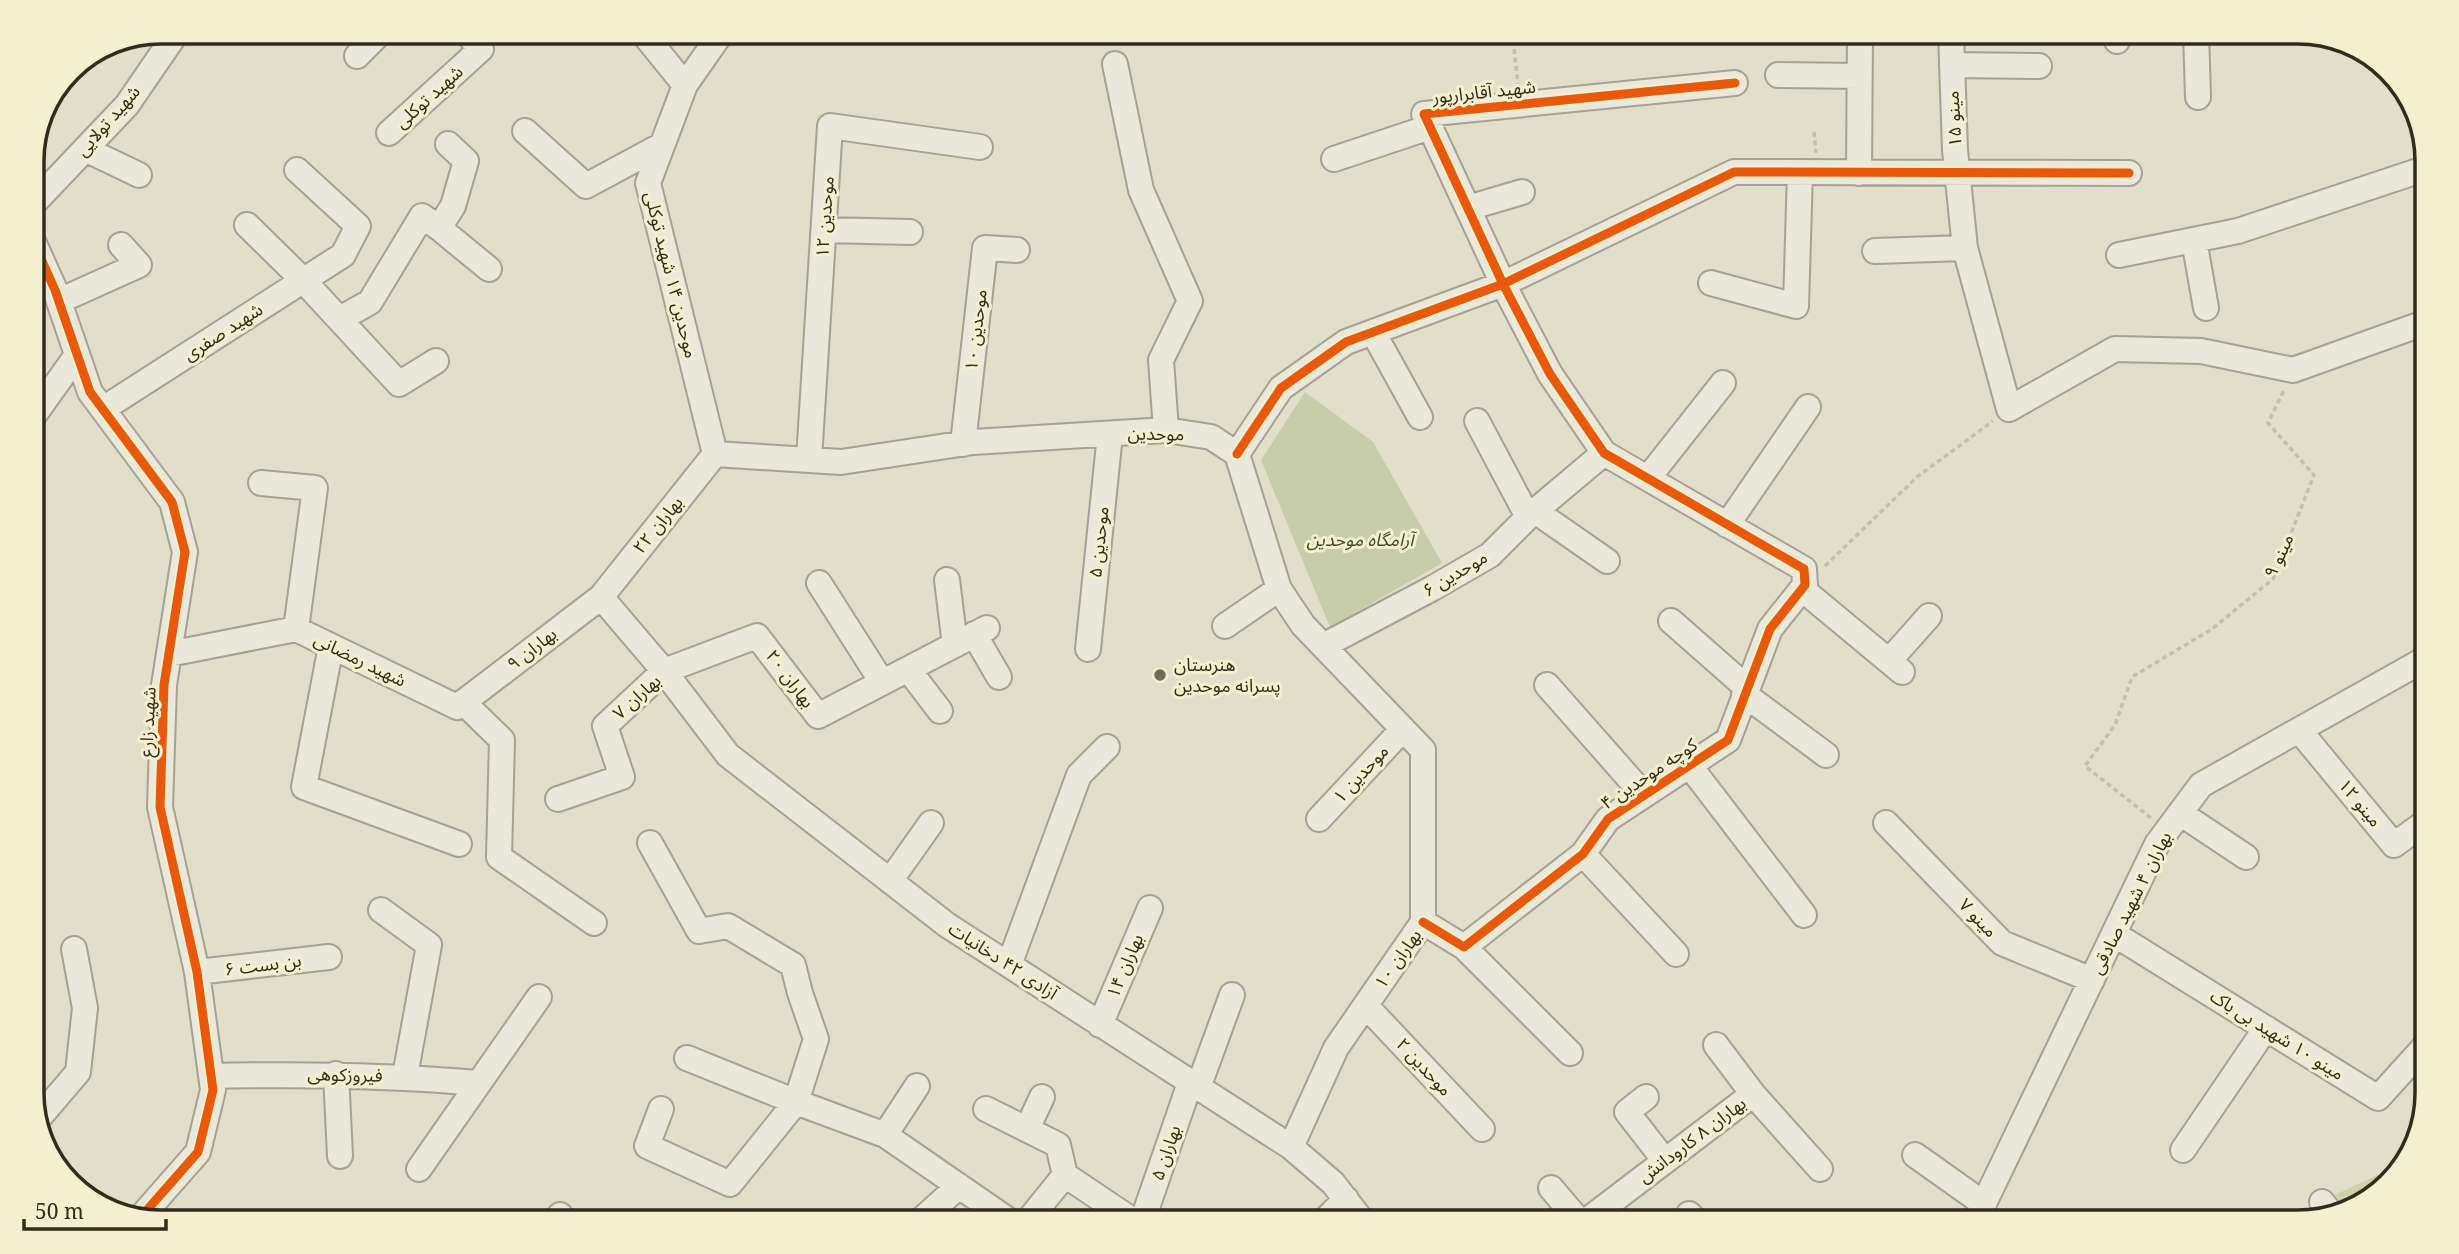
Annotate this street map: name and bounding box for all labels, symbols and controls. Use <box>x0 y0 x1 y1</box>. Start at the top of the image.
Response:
street label: شهید توکلی <box>389 59 468 133</box>
street label: شهید آقابرارپور <box>1430 74 1537 109</box>
street label: شهید تولایی <box>70 80 145 161</box>
street label: مینو ۱۵ <box>1940 90 1966 148</box>
street label: موحدین ۱۲ <box>809 175 839 259</box>
street label: موحدین ۱۴ شهید توکلی <box>640 189 704 361</box>
street label: موحدین ۱۰ <box>958 288 992 372</box>
street label: شهید صفری <box>178 297 267 366</box>
street label: موحدین <box>1127 421 1185 445</box>
street label: بهاران ۲۲ <box>627 491 688 558</box>
street label: موحدین ۵ <box>1082 505 1114 579</box>
park label: آرامگاه موحدین <box>1306 527 1417 551</box>
street label: مینو ۹ <box>2258 530 2299 581</box>
street label: موحدین ۶ <box>1418 544 1491 602</box>
street label: بهاران ۹ <box>502 621 561 675</box>
street label: شهید رمضانی <box>310 626 411 692</box>
street label: بهاران ۲۰ <box>761 644 821 712</box>
place label: هنرستان پسرانه موحدین <box>1174 652 1281 697</box>
marker: هنرستان پسرانه موحدین <box>1152 667 1168 683</box>
street label: بهاران ۷ <box>607 668 666 724</box>
street label: شهید زارع <box>133 686 164 758</box>
street label: کوچه موحدین ۴ <box>1595 732 1702 814</box>
street label: موحدین ۱ <box>1327 739 1393 808</box>
street label: مینو ۱۲ <box>2334 773 2388 832</box>
street label: بهاران ۴ شهید صادقی <box>2084 827 2176 978</box>
street label: مینو ۷ <box>1954 892 2003 942</box>
street label: آزادی ۴۲ دخانیات <box>944 916 1064 1005</box>
street label: بهاران ۱۰ <box>1368 924 1426 993</box>
street label: بهاران ۱۴ <box>1100 930 1148 1001</box>
street label: بن بست ۶ <box>223 947 303 981</box>
street label: مینو ۱۰ شهید بی باک <box>2206 983 2349 1085</box>
street label: موحدین ۲ <box>1392 1032 1458 1101</box>
street label: فیروزکوهی <box>307 1061 383 1087</box>
street label: بهاران ۸ کارودانش <box>1632 1091 1750 1188</box>
street label: بهاران ۵ <box>1144 1122 1186 1184</box>
scale bar <box>24 1188 166 1232</box>
text: 50 m <box>35 1197 84 1225</box>

